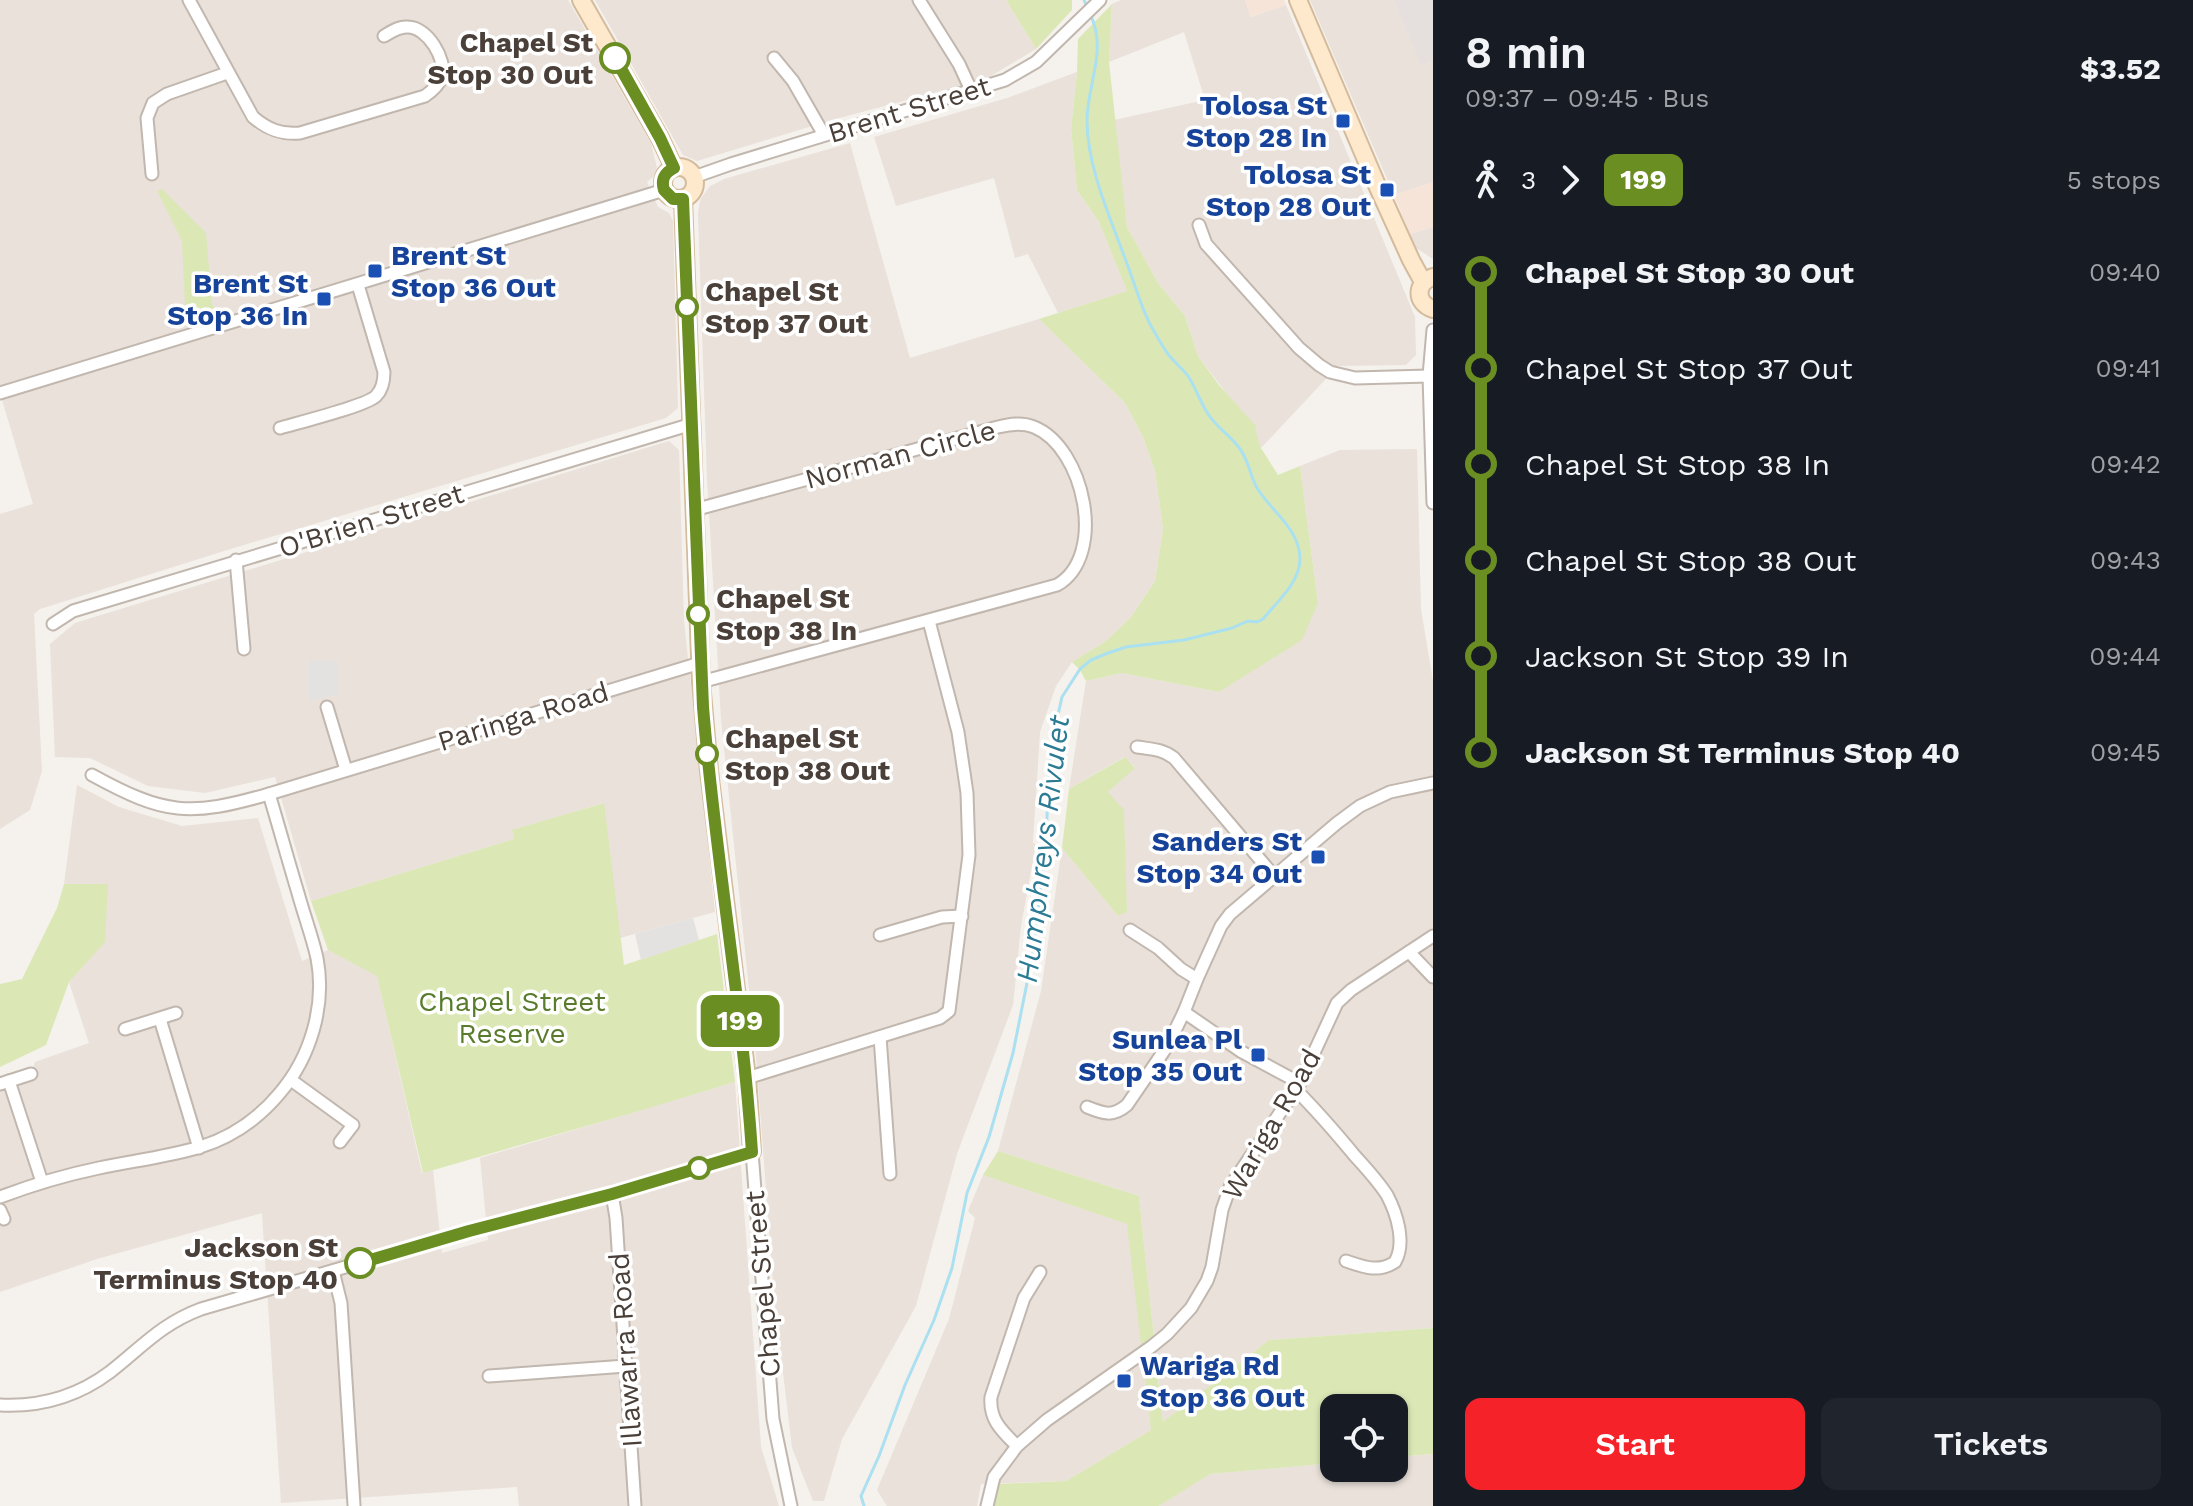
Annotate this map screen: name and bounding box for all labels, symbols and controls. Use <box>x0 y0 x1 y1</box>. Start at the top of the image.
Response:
place label: Chapel St Stop 30 Out <box>428 26 593 91</box>
text: 8 min <box>1465 27 1587 79</box>
marker: Chapel St Stop 30 Out <box>600 43 630 73</box>
text: $3.52 <box>2080 51 2161 86</box>
street label: Brent Street <box>824 69 995 150</box>
text: 09:37 – 09:45 · Bus <box>1465 83 1709 113</box>
place label: Tolosa St Stop 28 In <box>1186 89 1327 154</box>
marker: Tolosa St Stop 28 In <box>1334 112 1352 130</box>
place label: Tolosa St Stop 28 Out <box>1206 158 1371 223</box>
icon: walk <box>1465 158 1509 202</box>
icon: forward <box>1548 158 1592 202</box>
text: 199 <box>1620 163 1667 196</box>
text: 3 <box>1521 165 1536 195</box>
text: 5 stops <box>2067 165 2161 195</box>
marker: Tolosa St Stop 28 Out <box>1378 181 1396 199</box>
place label: Brent St Stop 36 Out <box>391 239 556 304</box>
text: Chapel St Stop 30 Out <box>1525 255 1854 290</box>
text: 09:40 <box>2089 257 2161 287</box>
marker: Brent St Stop 36 Out <box>366 262 384 280</box>
place label: Brent St Stop 36 In <box>167 267 308 332</box>
place label: Chapel St Stop 37 Out <box>705 275 868 340</box>
marker: Brent St Stop 36 In <box>315 290 333 308</box>
marker: Chapel St Stop 37 Out <box>676 296 698 318</box>
text: Chapel St Stop 37 Out <box>1525 351 1852 386</box>
text: 09:41 <box>2095 353 2161 383</box>
street label: Norman Circle <box>801 413 999 496</box>
text: Chapel St Stop 38 In <box>1525 447 1830 482</box>
text: 09:42 <box>2090 449 2161 479</box>
street label: O'Brien Street <box>275 477 468 564</box>
text: Chapel St Stop 38 Out <box>1525 543 1856 578</box>
text: 09:43 <box>2090 545 2161 575</box>
place label: Chapel St Stop 38 In <box>716 582 857 647</box>
marker: Chapel St Stop 38 In <box>687 603 709 625</box>
text: Jackson St Stop 39 In <box>1525 639 1849 674</box>
text: 09:44 <box>2089 641 2161 671</box>
street label: Paringa Road <box>434 675 613 758</box>
water label: Humphreys Rivulet <box>1009 712 1076 985</box>
place label: Chapel St Stop 38 Out <box>725 722 890 787</box>
text: Jackson St Terminus Stop 40 <box>1525 735 1960 770</box>
text: 09:45 <box>2090 737 2161 767</box>
marker: Chapel St Stop 38 Out <box>696 743 718 765</box>
place label: Sanders St Stop 34 Out <box>1136 825 1302 890</box>
marker: Sanders St Stop 34 Out <box>1309 848 1327 866</box>
park label: Chapel Street Reserve <box>418 985 606 1050</box>
line badge: 199 <box>694 995 786 1047</box>
text: 199 <box>717 1004 763 1037</box>
place label: Sunlea Pl Stop 35 Out <box>1078 1023 1243 1088</box>
street label: Wariga Road <box>1215 1043 1328 1205</box>
marker: Sunlea Pl Stop 35 Out <box>1249 1046 1267 1064</box>
unlabelled marker <box>688 1157 710 1179</box>
street label: Chapel Street <box>738 1189 787 1379</box>
place label: Jackson St Terminus Stop 40 <box>93 1231 338 1296</box>
marker: Jackson St Terminus Stop 40 <box>345 1248 375 1278</box>
street label: Illawarra Road <box>602 1251 649 1449</box>
place label: Wariga Rd Stop 36 Out <box>1140 1349 1305 1414</box>
marker: Wariga Rd Stop 36 Out <box>1115 1372 1133 1390</box>
map controls <box>1320 1394 1408 1482</box>
button: locate <box>1320 1394 1408 1482</box>
button: Start <box>1465 1398 1805 1490</box>
button: Tickets <box>1821 1398 2161 1490</box>

